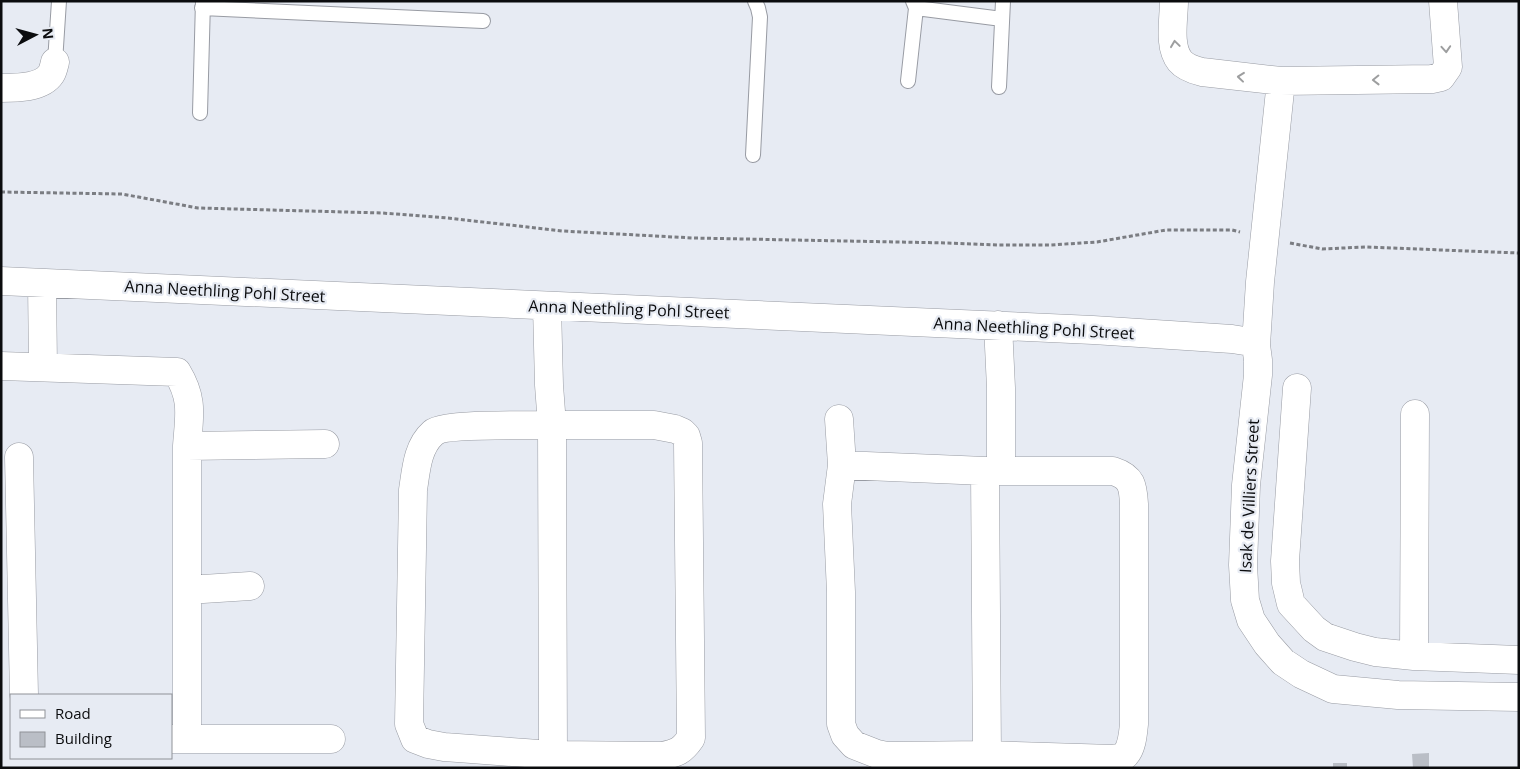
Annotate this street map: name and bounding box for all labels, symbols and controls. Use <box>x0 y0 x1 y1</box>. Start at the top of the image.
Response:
north arrow <box>10 10 60 60</box>
text: N <box>38 27 58 40</box>
one-way arrow <box>1170 39 1180 48</box>
one-way arrow <box>1441 45 1452 53</box>
one-way arrow <box>1237 72 1245 83</box>
one-way arrow <box>1372 74 1380 85</box>
street label: Anna Neethling Pohl Street <box>124 275 326 307</box>
street label: Anna Neethling Pohl Street <box>528 294 730 324</box>
street label: Anna Neethling Pohl Street <box>933 312 1135 344</box>
street label: Isak de Villiers Street <box>1234 418 1264 574</box>
legend <box>10 694 172 759</box>
text: Road <box>55 703 91 723</box>
text: Building <box>55 728 112 748</box>

